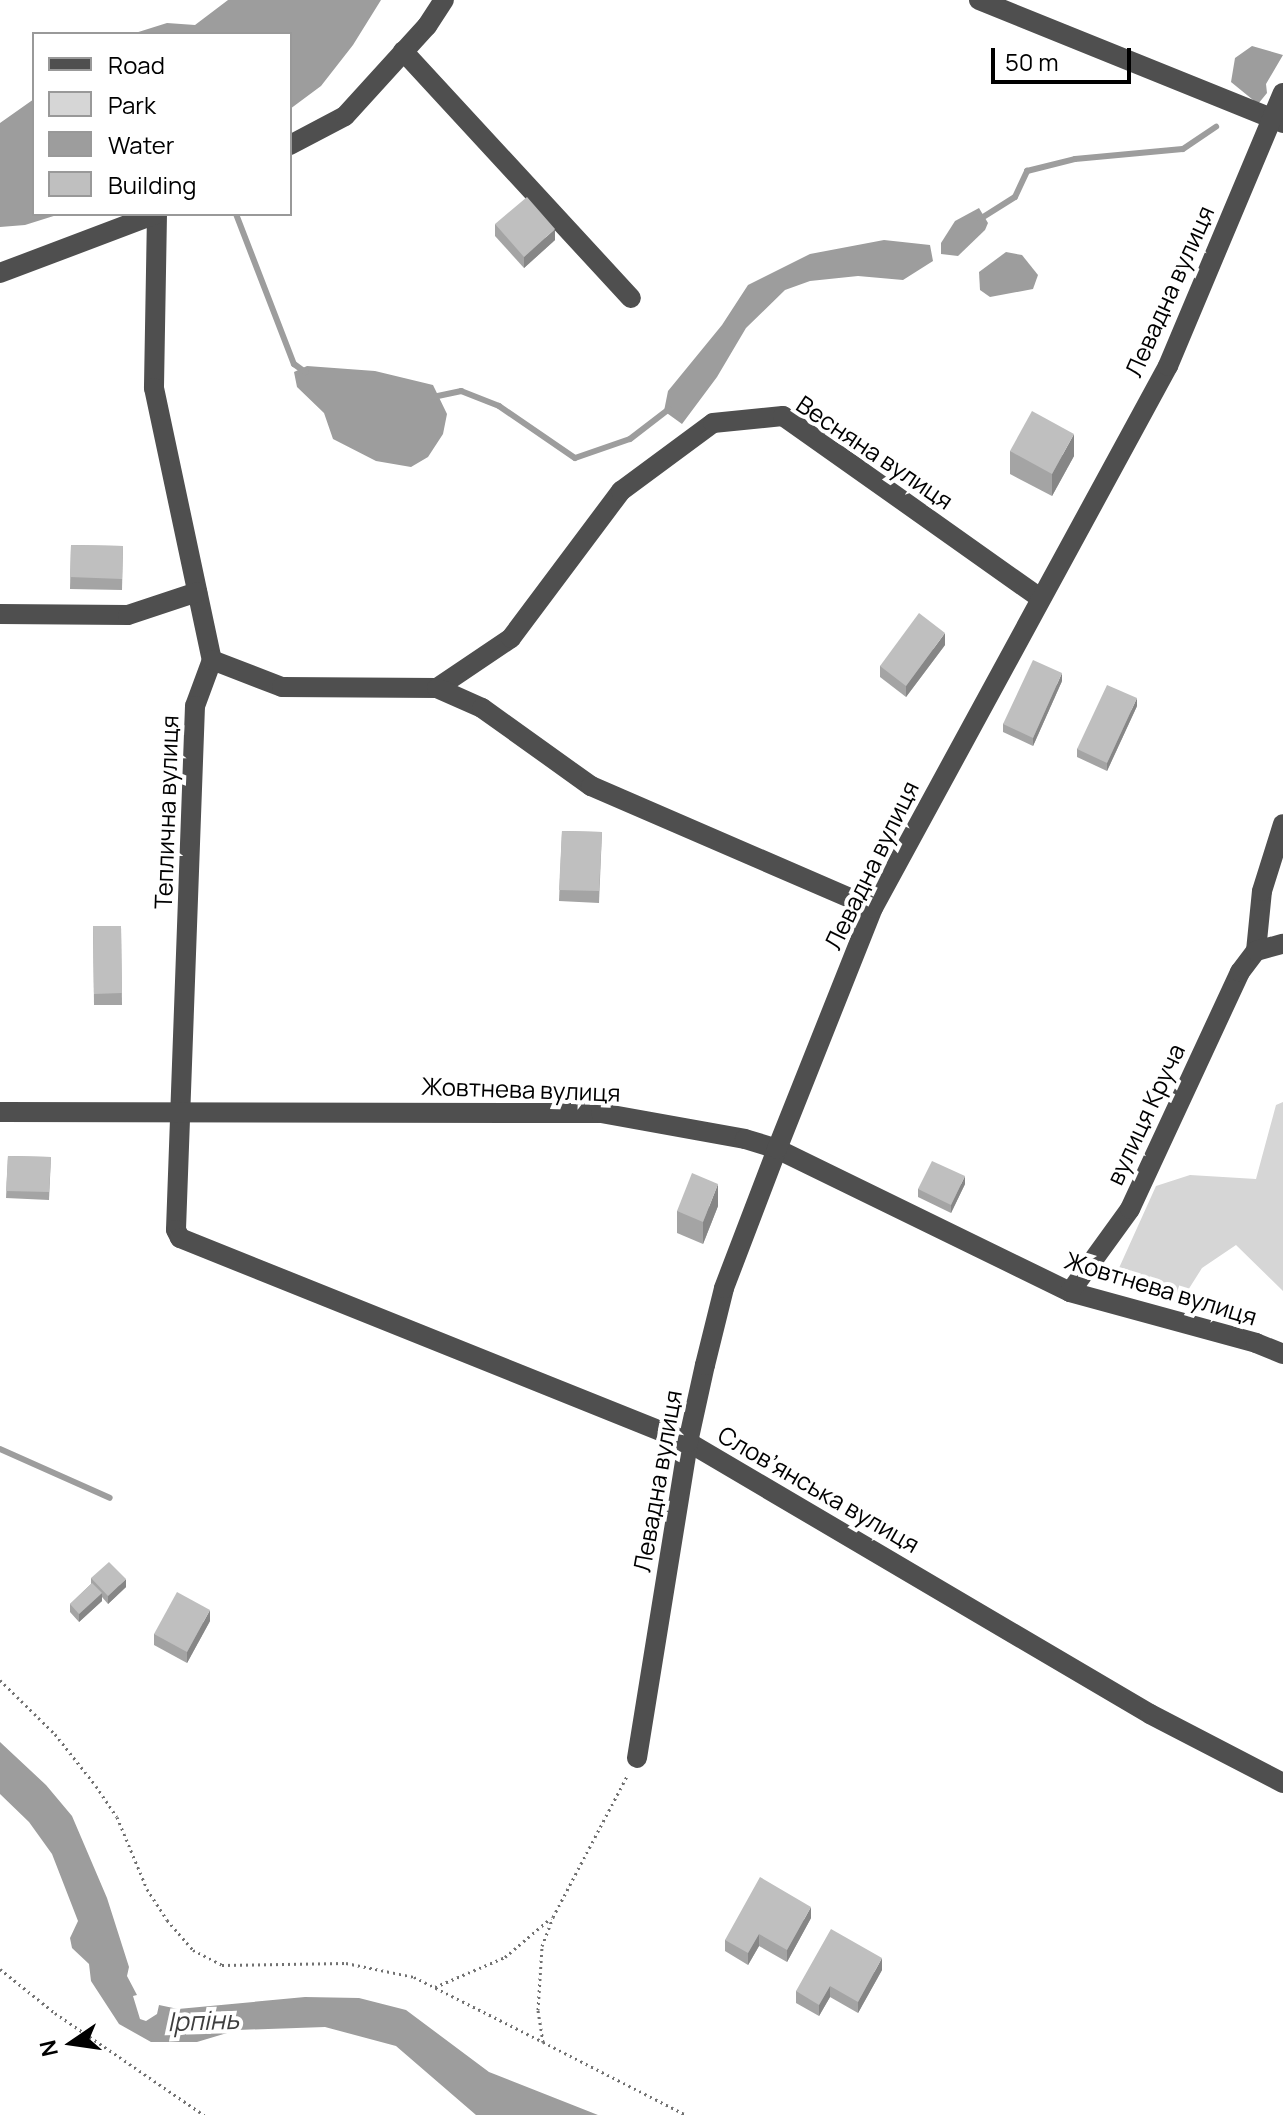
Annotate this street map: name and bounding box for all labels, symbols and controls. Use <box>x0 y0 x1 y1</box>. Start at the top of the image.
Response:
legend <box>32 32 292 216</box>
scale bar <box>995 32 1135 82</box>
text: 50 m <box>1005 45 1059 78</box>
text: Road <box>108 48 165 81</box>
text: Park <box>108 88 156 121</box>
text: Water <box>108 128 175 161</box>
text: Building <box>108 168 196 201</box>
street label: Левадна вулиця <box>1118 201 1220 381</box>
street label: Весняна вулиця <box>791 389 959 515</box>
street label: Теплична вулиця <box>148 715 184 909</box>
street label: Левадна вулиця <box>818 776 924 954</box>
street label: вулиця Круча <box>1100 1039 1190 1189</box>
street label: Жовтнева вулиця <box>421 1071 621 1107</box>
street label: Жовтнева вулиця <box>1061 1245 1261 1331</box>
street label: Левадна вулиця <box>627 1388 687 1574</box>
street label: Словʼянська вулиця <box>713 1420 925 1558</box>
north arrow <box>32 2003 112 2083</box>
water label: Ірпінь <box>167 2004 239 2038</box>
text: N <box>32 2037 65 2059</box>

